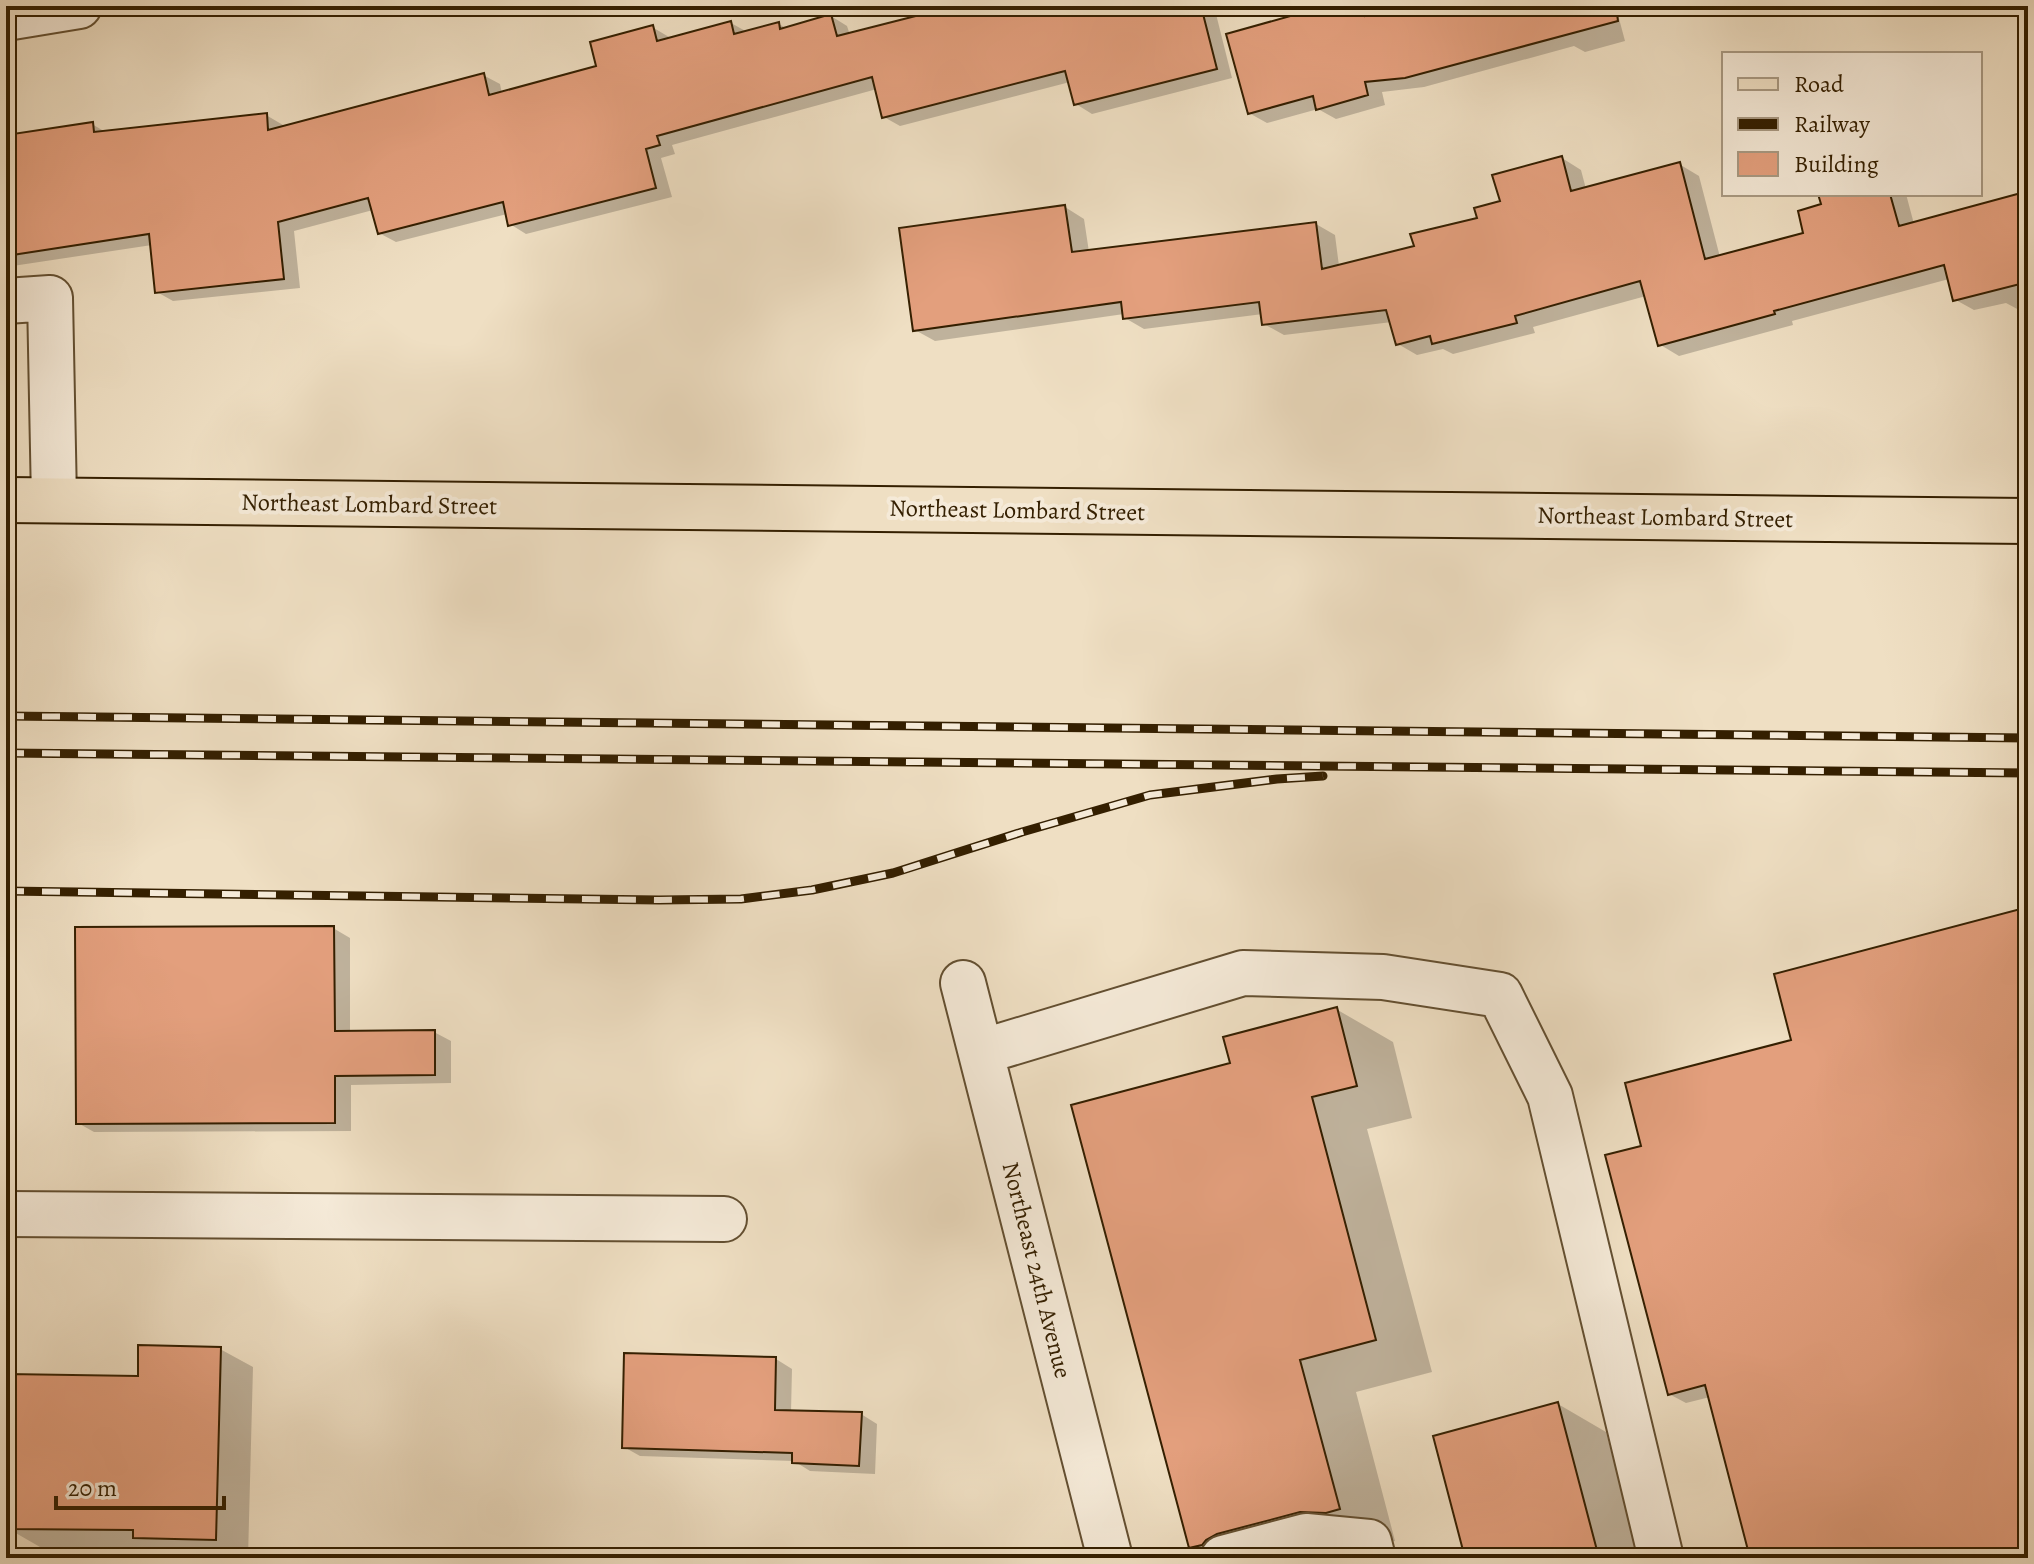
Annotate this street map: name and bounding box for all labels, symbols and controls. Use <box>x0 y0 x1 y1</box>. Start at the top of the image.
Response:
legend <box>1722 52 1982 196</box>
text: Road <box>1794 68 1844 100</box>
text: Railway <box>1794 108 1870 140</box>
text: Building <box>1794 148 1879 180</box>
street label: Northeast Lombard Street <box>241 486 497 522</box>
street label: Northeast Lombard Street <box>889 492 1145 528</box>
street label: Northeast Lombard Street <box>1537 499 1793 535</box>
street label: Northeast 24th Avenue <box>995 1158 1079 1382</box>
scale bar <box>56 1460 224 1510</box>
text: 20 m <box>68 1472 117 1504</box>

